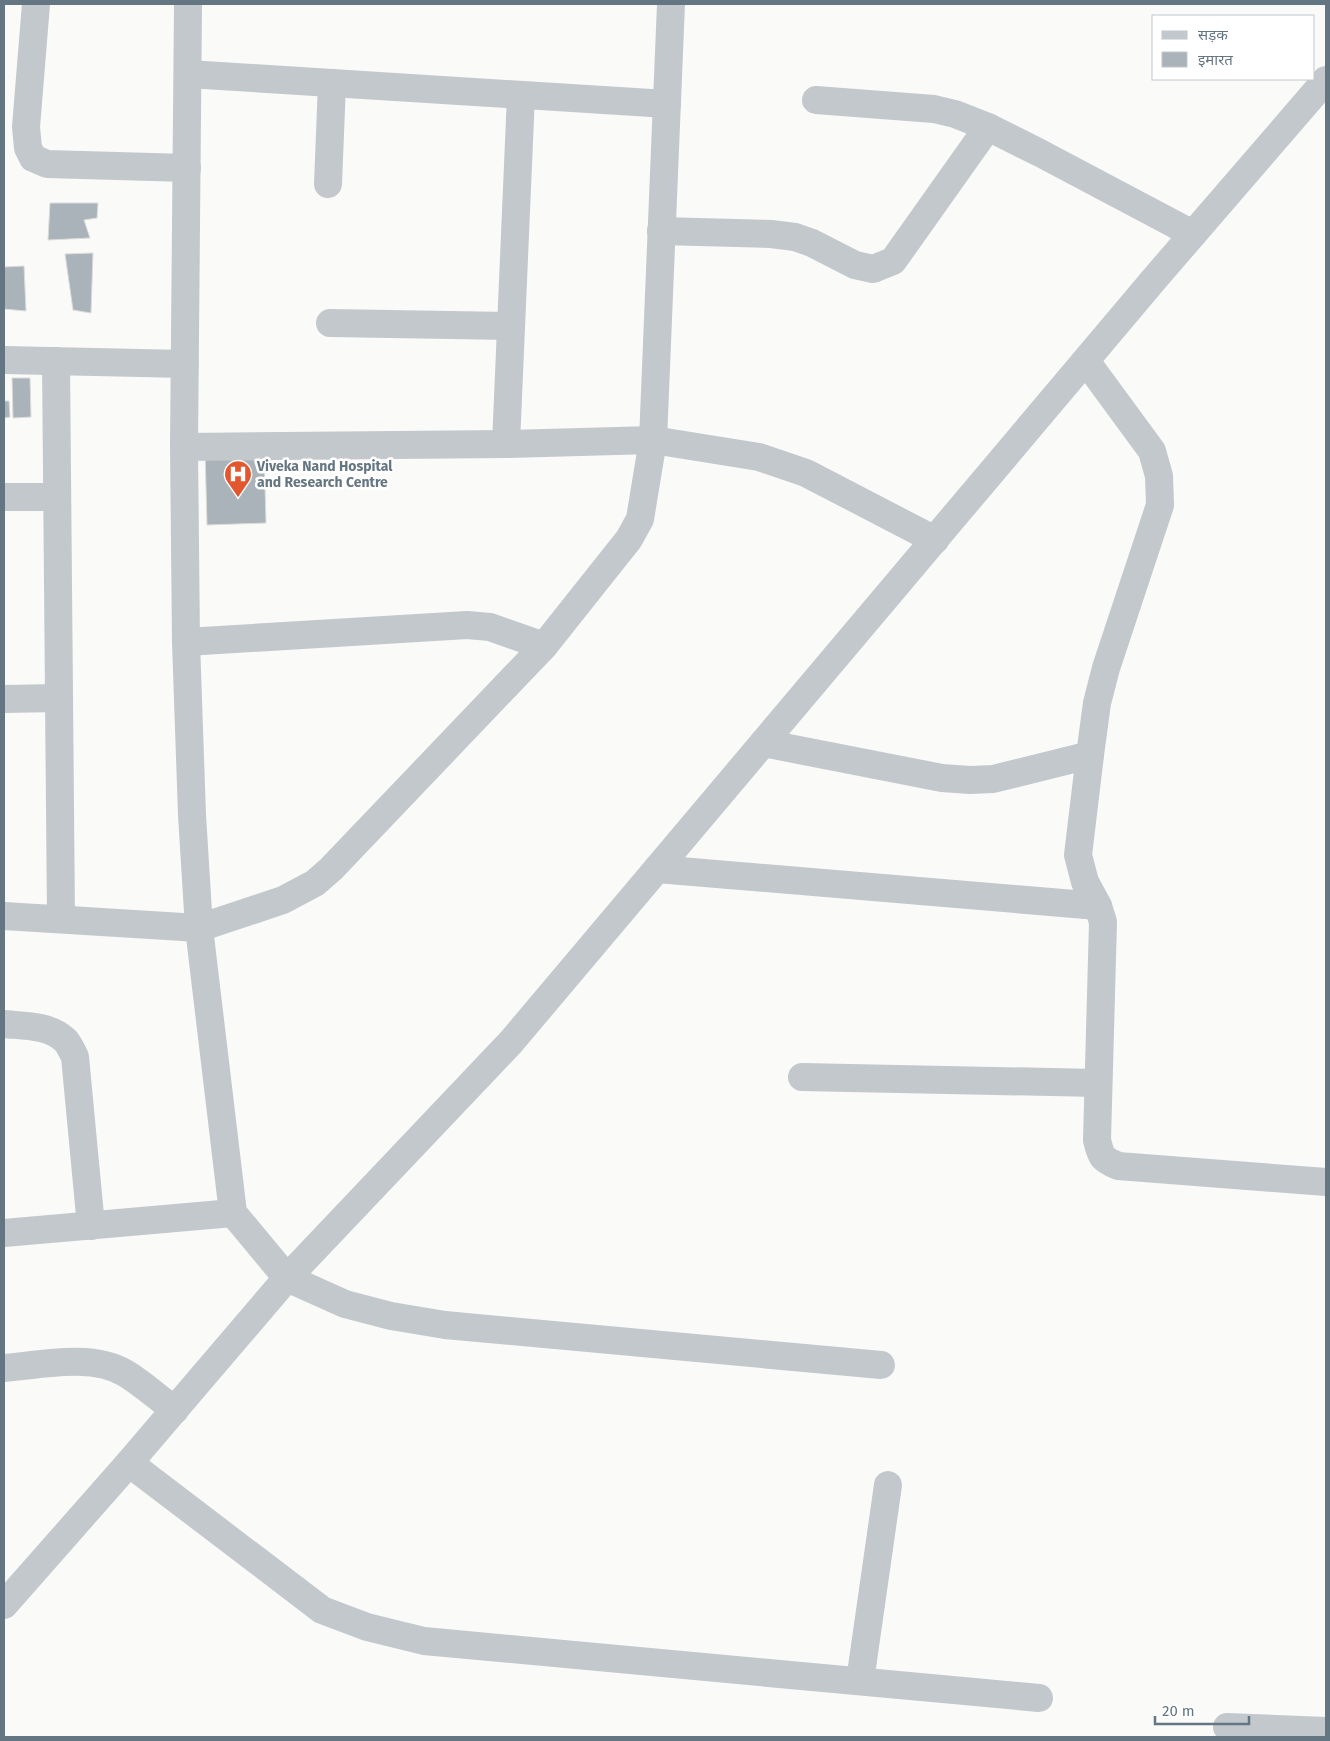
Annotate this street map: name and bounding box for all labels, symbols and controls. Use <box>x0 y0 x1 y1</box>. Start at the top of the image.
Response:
legend <box>1152 15 1315 80</box>
text: सड़क <box>1198 26 1228 44</box>
text: इमारत <box>1198 51 1233 69</box>
place label: Viveka Nand Hospital and Research Centre <box>256 458 393 491</box>
hospital icon: Viveka Nand Hospital and Research Centre <box>223 459 253 498</box>
scale bar <box>1155 1694 1249 1726</box>
text: 20 m <box>1162 1702 1195 1720</box>

